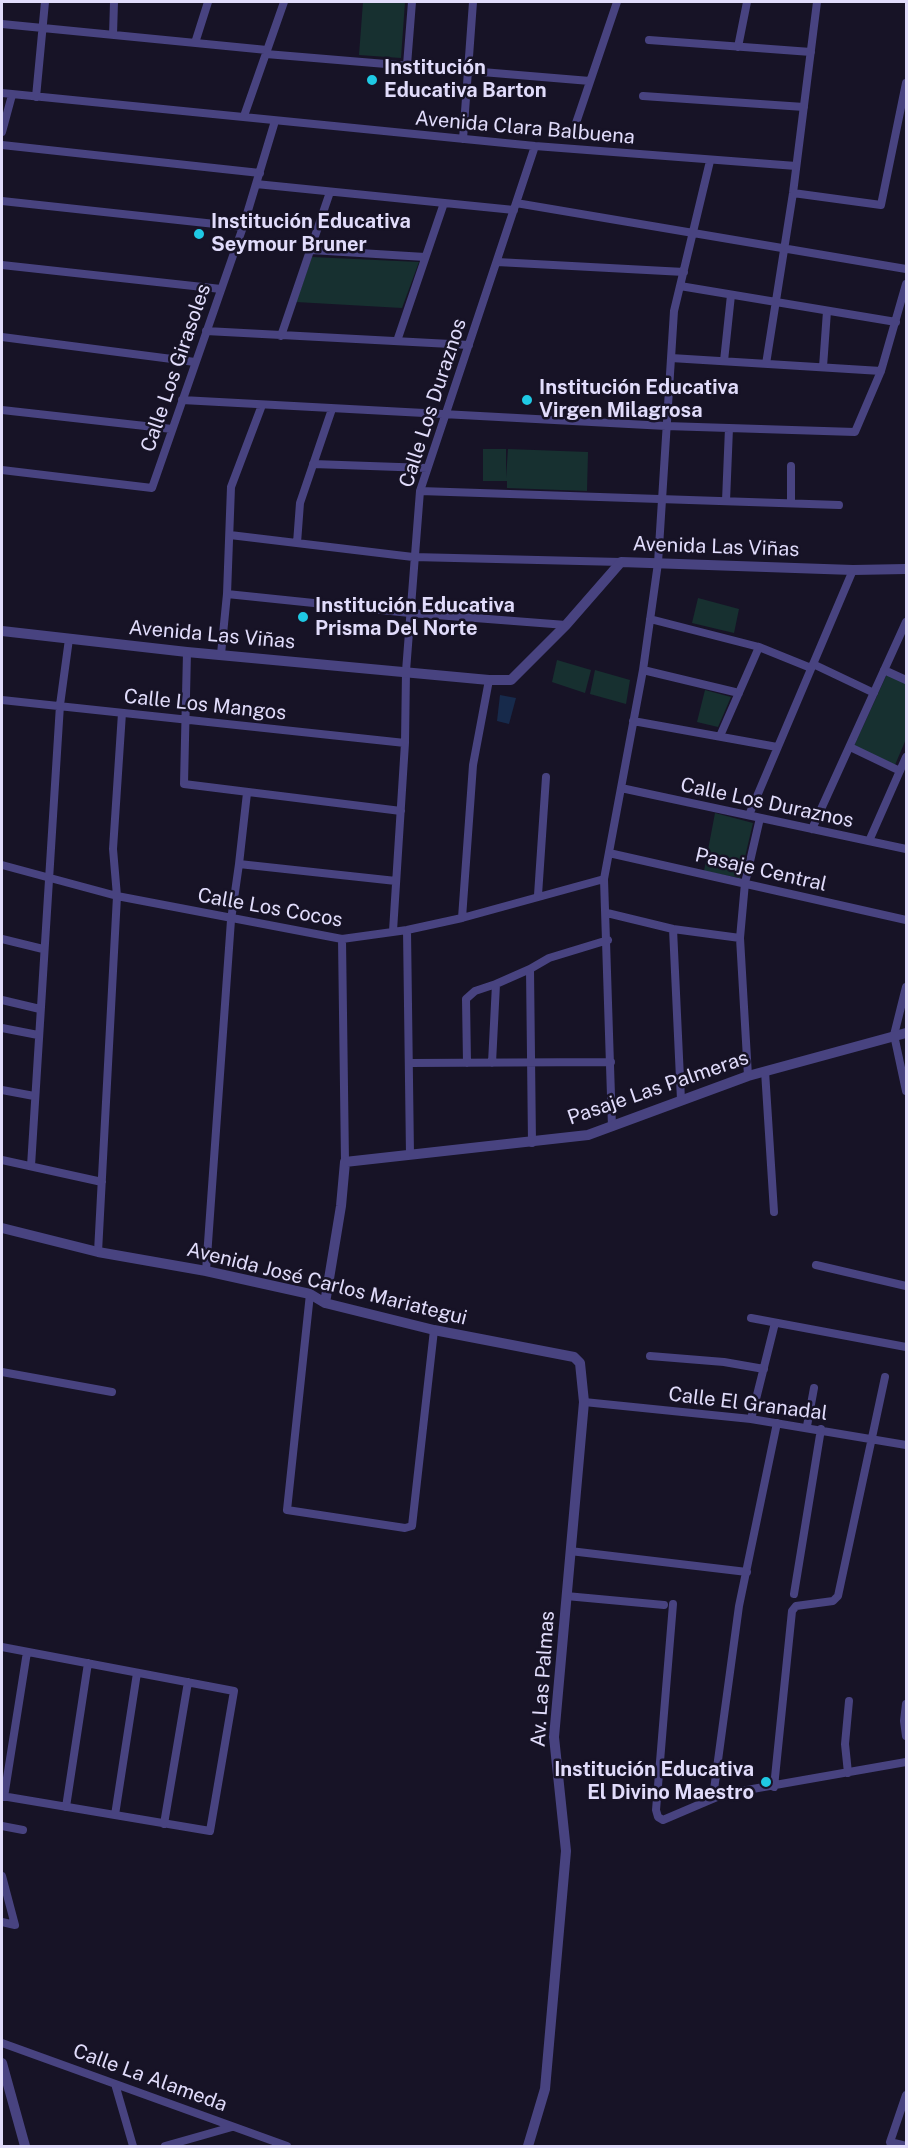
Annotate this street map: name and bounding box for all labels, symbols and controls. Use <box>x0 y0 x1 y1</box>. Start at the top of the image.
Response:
place label: Institución Educativa Barton <box>384 56 547 103</box>
marker: Institución Educativa Barton <box>365 73 379 87</box>
street label: Avenida Clara Balbuena <box>414 106 636 150</box>
place label: Institución Educativa Seymour Bruner <box>211 210 411 257</box>
marker: Institución Educativa Seymour Bruner <box>192 227 206 241</box>
street label: Calle Los Girasoles <box>136 281 216 455</box>
street label: Calle Los Duraznos <box>394 316 472 490</box>
place label: Institución Educativa Virgen Milagrosa <box>539 376 739 423</box>
marker: Institución Educativa Virgen Milagrosa <box>520 393 534 407</box>
street label: Avenida Las Viñas <box>632 532 800 562</box>
place label: Institución Educativa Prisma Del Norte <box>315 594 515 641</box>
marker: Institución Educativa Prisma Del Norte <box>296 610 310 624</box>
street label: Avenida Las Viñas <box>128 616 296 654</box>
street label: Calle Los Mangos <box>123 685 287 725</box>
street label: Calle Los Duraznos <box>678 773 856 833</box>
street label: Pasaje Central <box>693 843 829 897</box>
street label: Calle Los Cocos <box>196 883 344 933</box>
street label: Pasaje Las Palmeras <box>564 1046 752 1130</box>
street label: Avenida José Carlos Mariategui <box>184 1238 470 1330</box>
street label: Calle El Granadal <box>667 1382 829 1426</box>
street label: Av. Las Palmas <box>526 1610 560 1748</box>
place label: Institución Educativa El Divino Maestro <box>554 1758 754 1805</box>
marker: Institución Educativa El Divino Maestro <box>759 1775 773 1789</box>
street label: Calle La Alameda <box>70 2039 230 2117</box>

